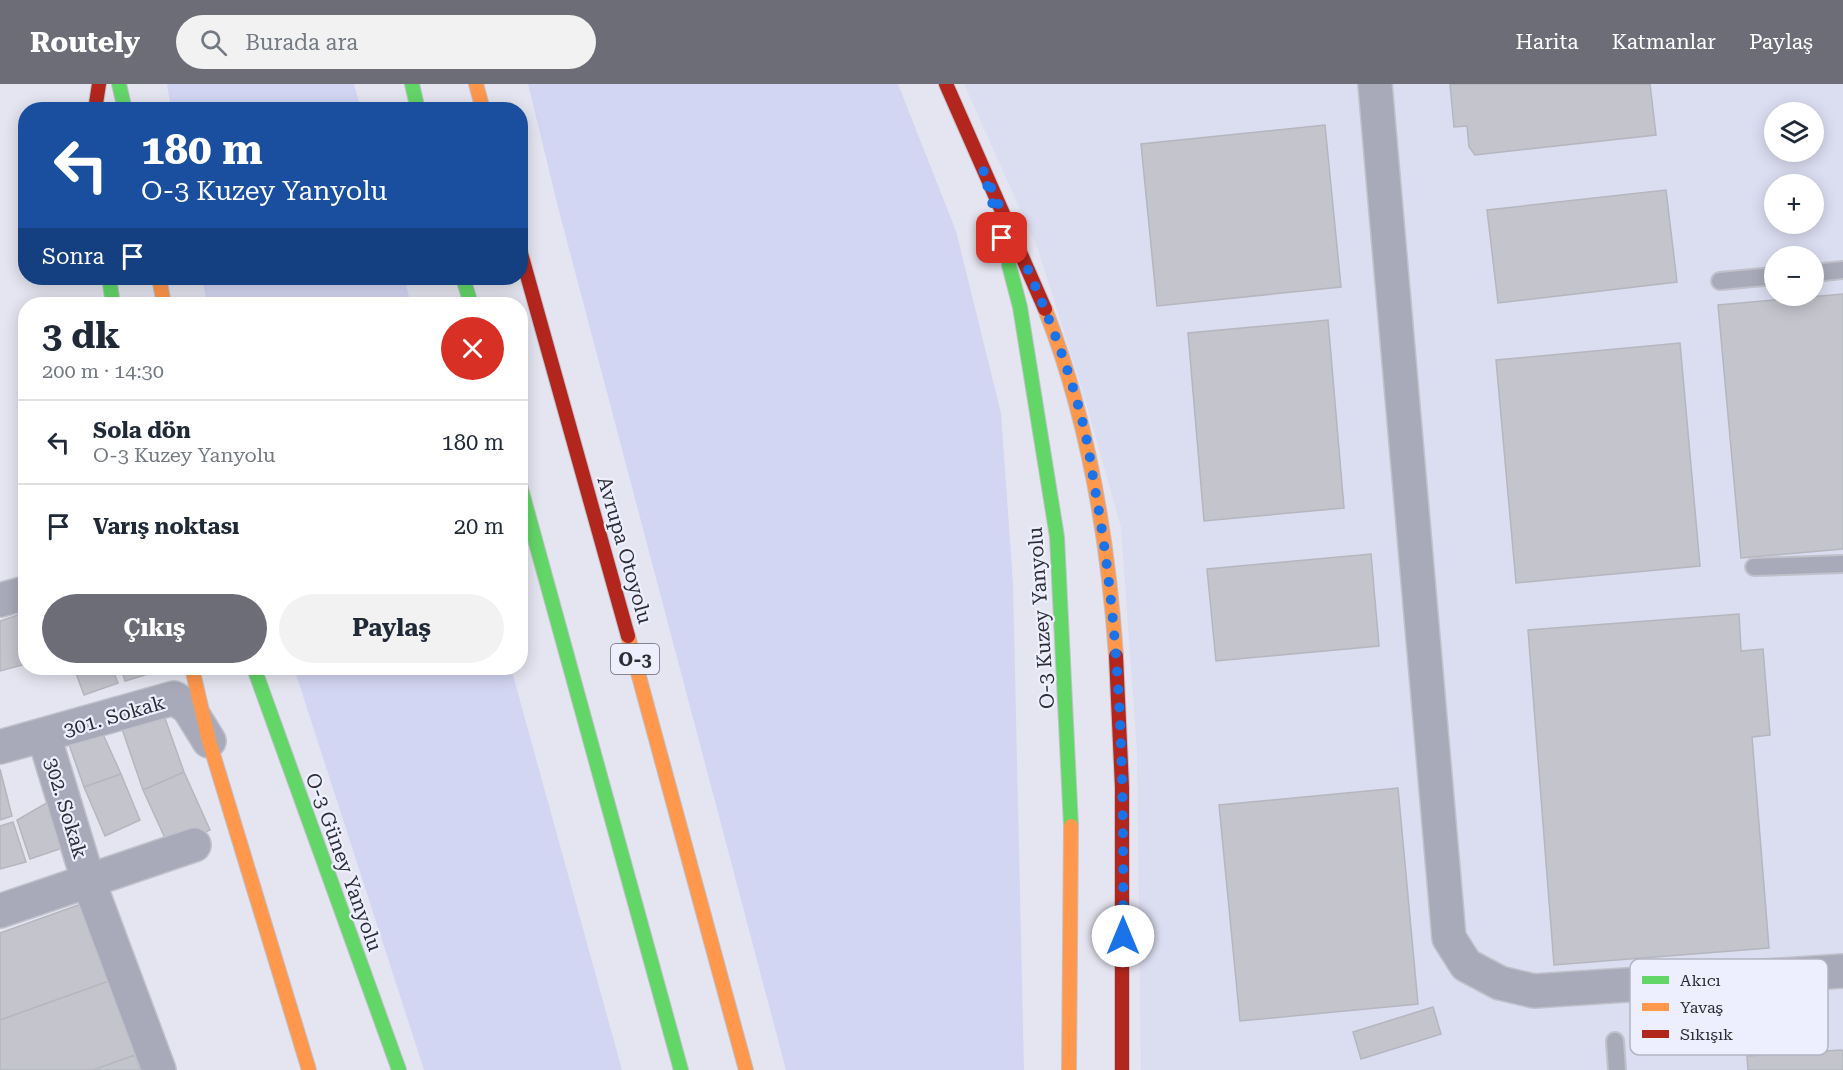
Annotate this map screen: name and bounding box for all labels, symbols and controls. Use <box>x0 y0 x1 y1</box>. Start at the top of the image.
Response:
search box <box>176 15 596 69</box>
text: Routely <box>30 26 140 59</box>
icon: search <box>197 26 230 59</box>
text: Burada ara <box>245 30 358 55</box>
text: Harita <box>1516 30 1579 54</box>
text: Katmanlar <box>1612 30 1716 54</box>
text: Paylaş <box>1749 30 1813 54</box>
map controls <box>1764 102 1824 306</box>
button: layers <box>1764 102 1824 162</box>
text: 180 m <box>141 125 263 174</box>
icon: left <box>42 126 120 204</box>
button: + <box>1764 174 1824 234</box>
text: O-3 Kuzey Yanyolu <box>141 175 387 207</box>
pin <box>976 212 1027 263</box>
icon: arrive <box>985 221 1018 254</box>
icon: arrive <box>116 240 149 273</box>
text: Sonra <box>42 244 104 269</box>
button: − <box>1764 246 1824 306</box>
text: 3 dk <box>42 315 120 357</box>
button: close <box>441 317 504 380</box>
text: 200 m · 14:30 <box>42 359 164 383</box>
text: Sola dön <box>93 418 191 443</box>
icon: left <box>42 426 75 459</box>
text: 180 m <box>441 430 504 455</box>
text: O-3 Kuzey Yanyolu <box>93 443 276 467</box>
street label: Avrupa Otoyolu <box>593 474 658 627</box>
icon: arrive <box>42 510 75 543</box>
text: Varış noktası <box>93 514 239 539</box>
text: 20 m <box>454 514 504 539</box>
street label: O-3 Kuzey Yanyolu <box>1023 526 1059 710</box>
button: Çıkış <box>42 594 267 663</box>
button: Paylaş <box>279 594 504 663</box>
road number: O-3 <box>611 644 659 674</box>
street label: 301. Sokak <box>61 690 168 742</box>
street label: 302. Sokak <box>39 755 93 862</box>
street label: O-3 Güney Yanyolu <box>301 770 388 955</box>
position arrow <box>1091 904 1155 968</box>
legend <box>1630 959 1828 1055</box>
text: Akıcı <box>1680 971 1721 990</box>
text: Yavaş <box>1680 998 1724 1017</box>
text: Sıkışık <box>1680 1025 1733 1044</box>

